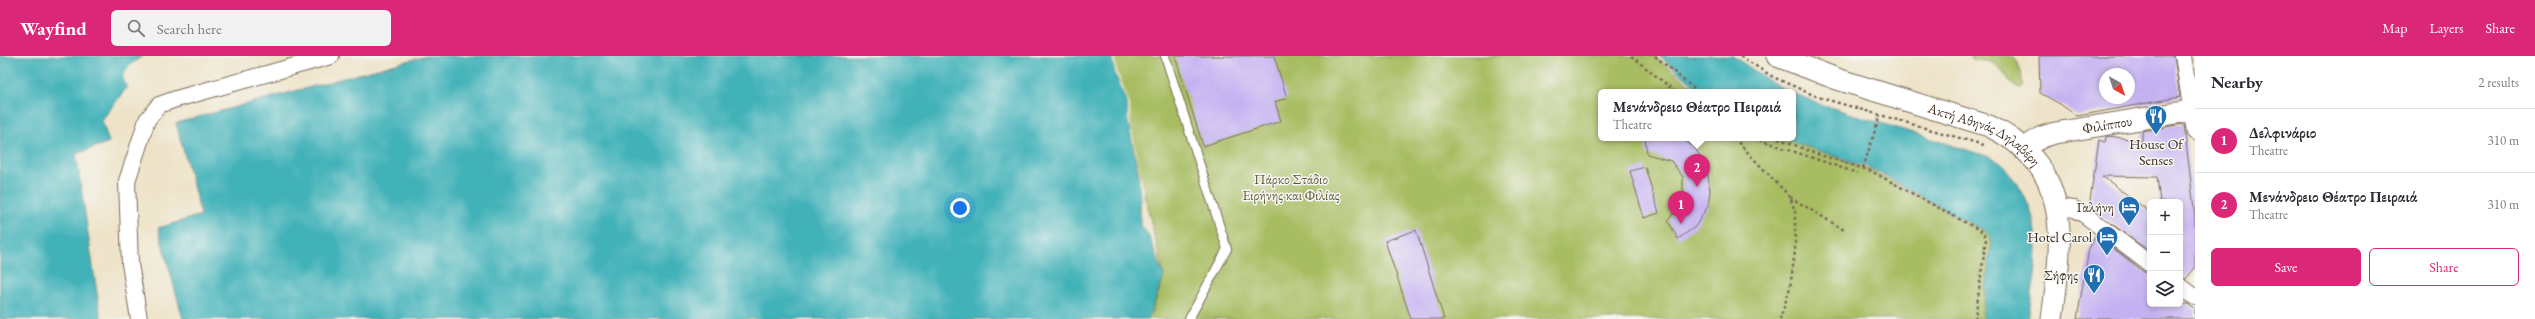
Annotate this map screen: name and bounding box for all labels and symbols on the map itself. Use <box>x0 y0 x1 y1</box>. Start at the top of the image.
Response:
north arrow <box>2099 68 2135 104</box>
street label: Ακτή Αθηνάς Δηλαβέρη <box>1925 98 2045 170</box>
restaurant icon: House Of Senses <box>2143 103 2169 136</box>
street label: Φιλίππου <box>2081 111 2133 137</box>
place label: House Of Senses <box>2129 135 2184 169</box>
pin: 2 <box>1684 154 1710 187</box>
park label: Πάρκο Στάδιο Ειρήνης και Φιλίας <box>1242 170 1340 204</box>
pin: 1 <box>1668 191 1694 224</box>
hotel icon: Γαλήνη <box>2116 194 2142 227</box>
your location <box>950 198 970 218</box>
place label: Γαλήνη <box>2077 198 2114 216</box>
hotel icon: Hotel Carol <box>2094 224 2120 257</box>
place label: Hotel Carol <box>2027 228 2093 246</box>
restaurant icon: Σήφης <box>2081 262 2107 295</box>
place label: Σήφης <box>2044 266 2078 284</box>

